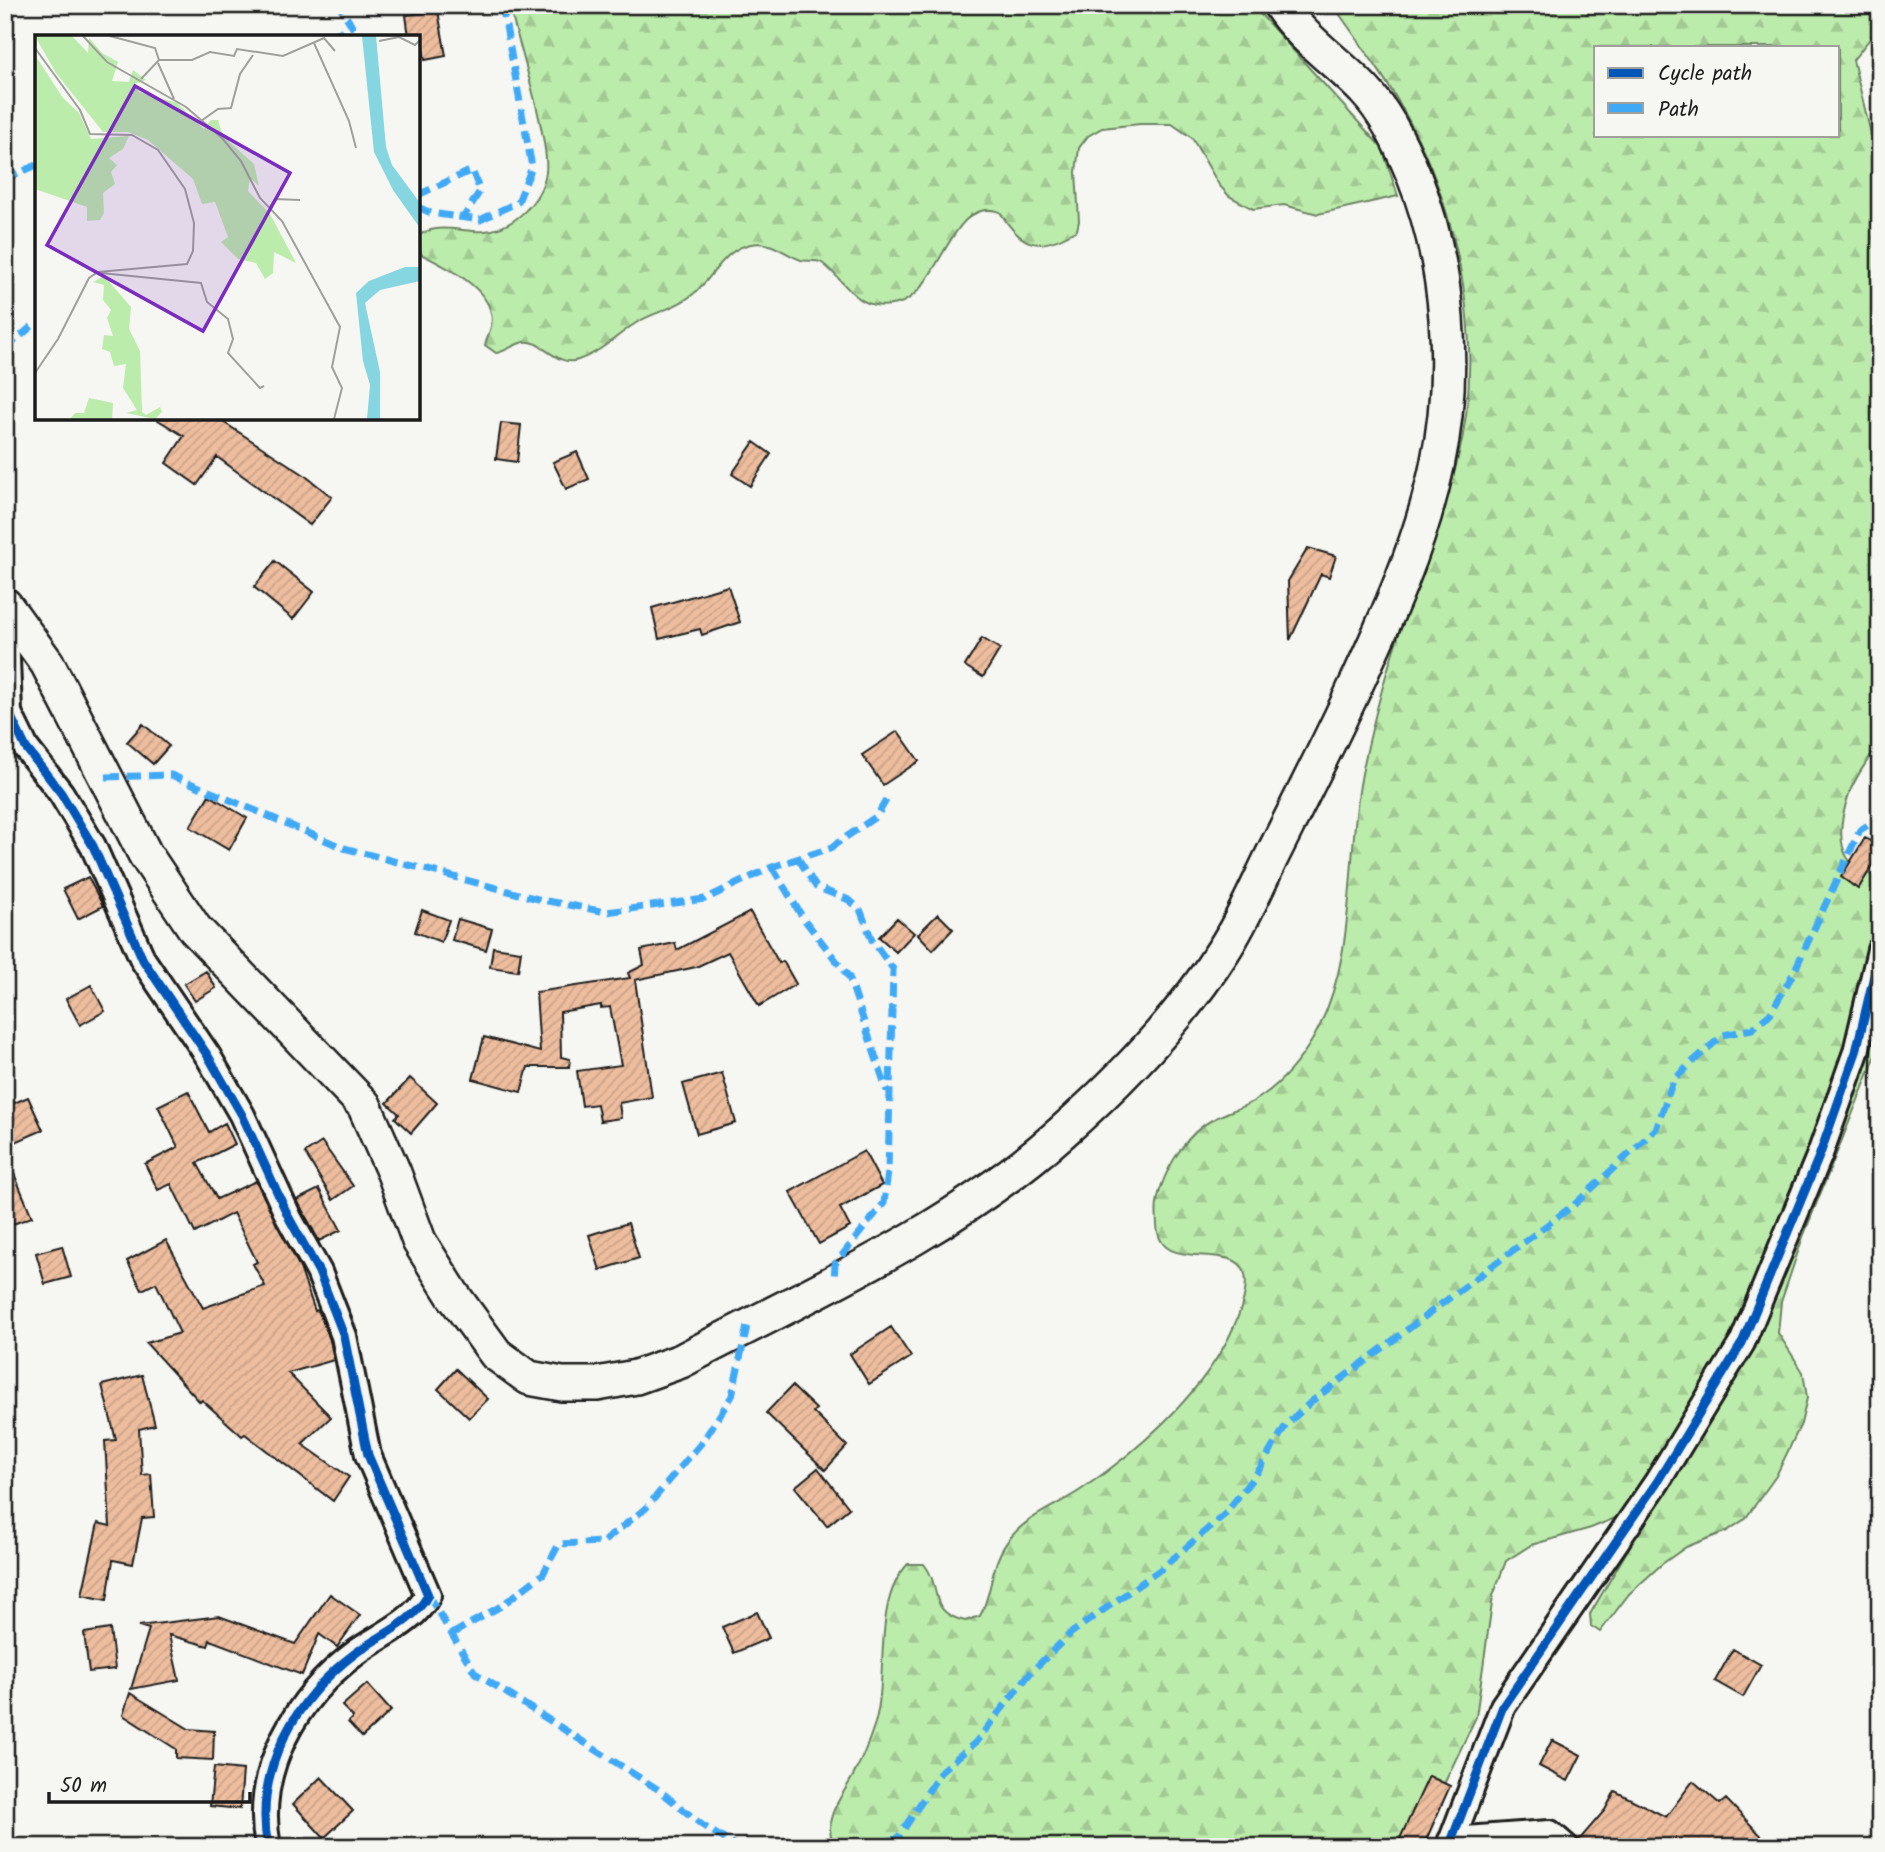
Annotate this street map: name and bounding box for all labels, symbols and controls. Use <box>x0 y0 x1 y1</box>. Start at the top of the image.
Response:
inset map <box>35 35 420 420</box>
legend <box>1594 46 1840 136</box>
text: Cycle path <box>1658 58 1752 91</box>
text: Path <box>1658 94 1699 127</box>
scale bar <box>49 1761 250 1805</box>
text: 50 m <box>60 1770 107 1803</box>

